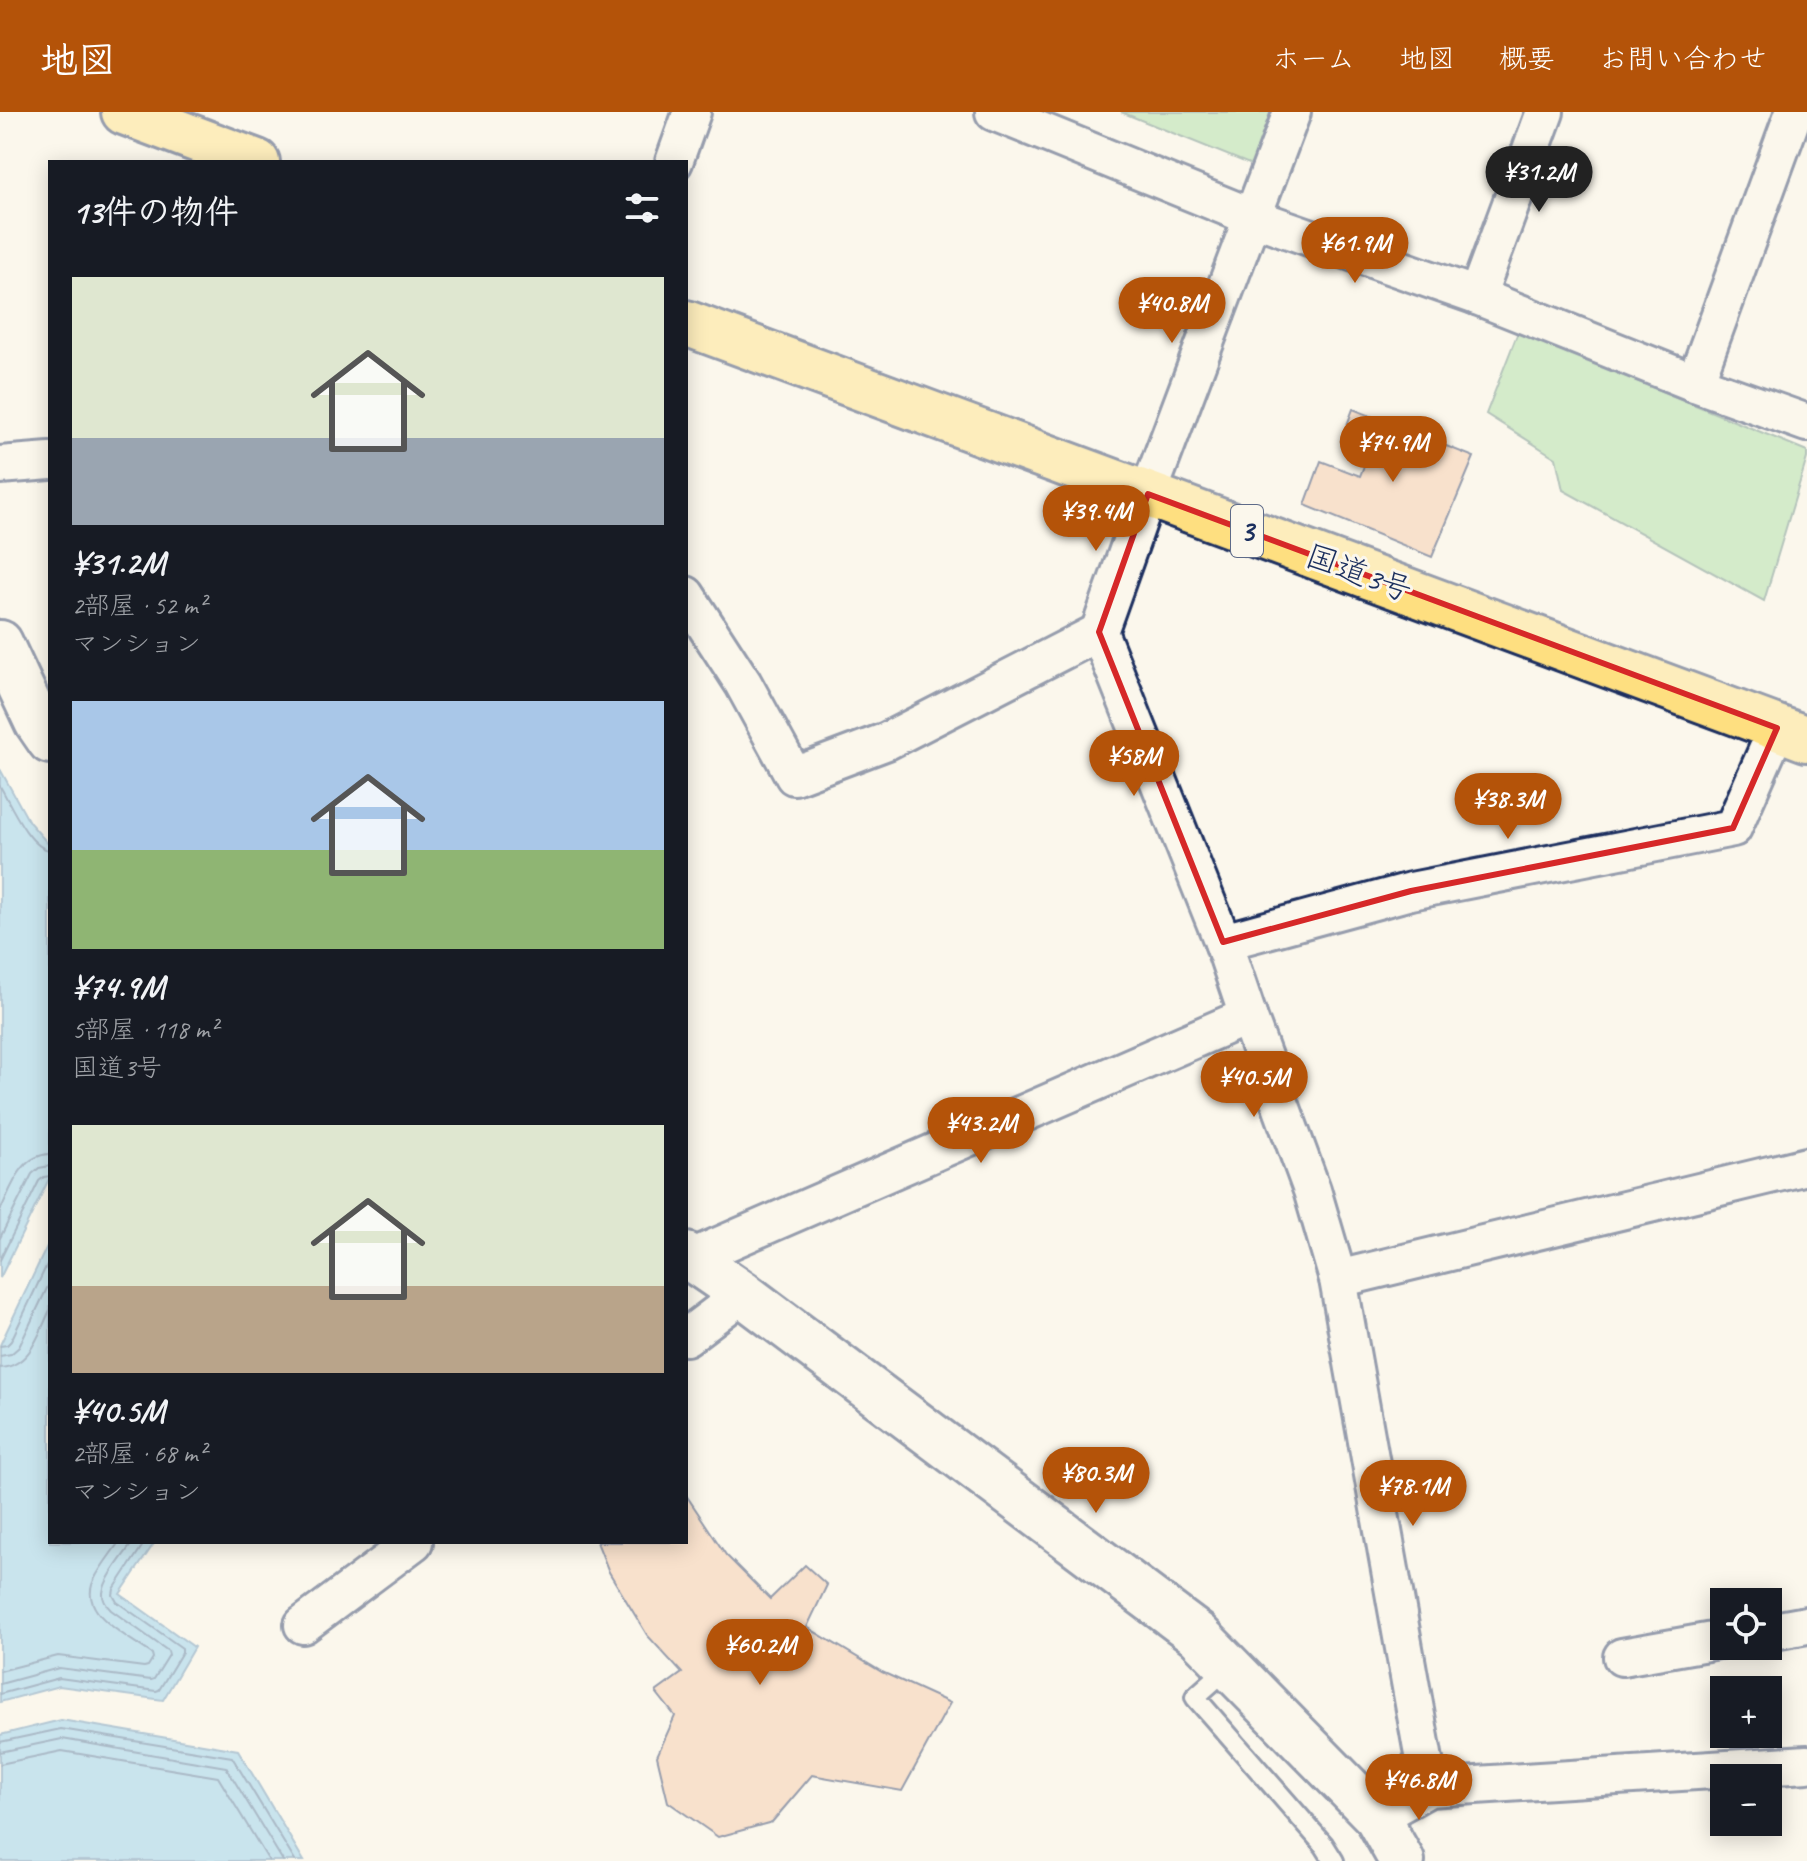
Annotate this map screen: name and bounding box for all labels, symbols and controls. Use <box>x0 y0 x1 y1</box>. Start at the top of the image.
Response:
text: 地図 <box>40 37 116 84</box>
text: ホーム <box>1272 41 1355 76</box>
text: 地図 <box>1399 41 1455 76</box>
text: 概要 <box>1499 41 1555 76</box>
text: お問い合わせ <box>1599 41 1767 76</box>
pin: ¥31.2M <box>1474 146 1604 214</box>
text: ¥31.2M <box>1504 155 1574 188</box>
icon: filters <box>620 186 664 230</box>
text: 13件の物件 <box>72 190 239 233</box>
pin: ¥61.9M <box>1290 217 1420 285</box>
text: ¥61.9M <box>1319 226 1391 259</box>
pin: ¥40.8M <box>1107 277 1237 345</box>
text: ¥40.8M <box>1137 286 1207 319</box>
icon: home <box>296 329 440 473</box>
pin: ¥74.9M <box>1328 416 1458 484</box>
text: ¥74.9M <box>1358 425 1428 458</box>
pin: ¥39.4M <box>1031 485 1161 553</box>
text: ¥39.4M <box>1061 494 1131 527</box>
road number: 3 <box>1231 505 1263 557</box>
street label: 国道3号 <box>1300 535 1418 611</box>
text: ¥31.2M <box>72 541 165 584</box>
text: 2部屋 · 52 m² <box>72 589 206 622</box>
text: マンション <box>72 627 201 660</box>
pin: ¥58M <box>1087 730 1181 798</box>
text: ¥58M <box>1107 739 1161 772</box>
icon: home <box>296 753 440 897</box>
pin: ¥38.3M <box>1443 773 1573 841</box>
text: ¥38.3M <box>1473 782 1543 815</box>
text: ¥74.9M <box>72 965 164 1008</box>
text: 5部屋 · 118 m² <box>72 1013 217 1046</box>
text: 国道3号 <box>72 1051 162 1084</box>
pin: ¥40.5M <box>1189 1051 1319 1119</box>
text: ¥40.5M <box>1219 1060 1289 1093</box>
pin: ¥43.2M <box>916 1097 1046 1165</box>
text: ¥43.2M <box>946 1106 1016 1139</box>
icon: home <box>296 1177 440 1321</box>
text: ¥40.5M <box>72 1389 164 1432</box>
text: 2部屋 · 68 m² <box>72 1437 206 1470</box>
pin: ¥80.3M <box>1031 1447 1161 1515</box>
text: ¥80.3M <box>1061 1456 1131 1489</box>
pin: ¥78.1M <box>1348 1460 1478 1528</box>
text: ¥78.1M <box>1378 1469 1448 1502</box>
text: マンション <box>72 1475 201 1508</box>
map controls <box>1710 1588 1782 1836</box>
button: locate <box>1710 1588 1782 1660</box>
pin: ¥60.2M <box>695 1619 825 1687</box>
text: ¥60.2M <box>724 1628 796 1661</box>
button: + <box>1710 1676 1782 1748</box>
pin: ¥46.8M <box>1354 1754 1484 1822</box>
text: ¥46.8M <box>1383 1763 1455 1796</box>
button: − <box>1710 1764 1782 1836</box>

